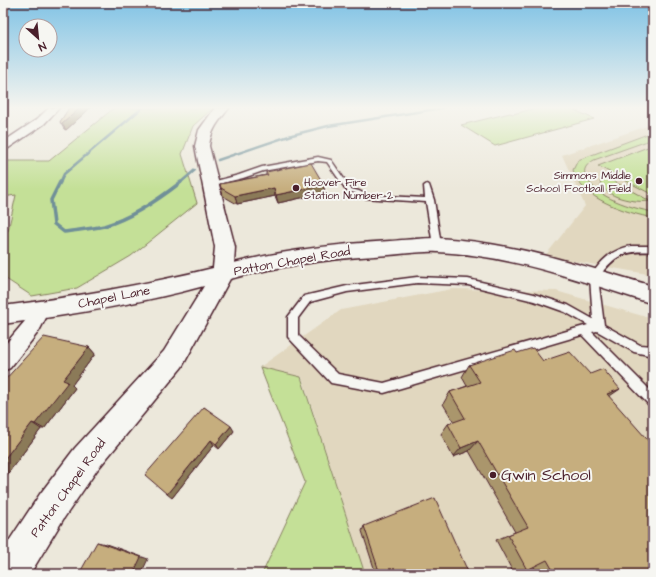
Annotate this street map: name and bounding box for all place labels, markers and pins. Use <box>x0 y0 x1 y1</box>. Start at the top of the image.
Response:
place label: Simmons Middle School Football Field <box>526 168 631 196</box>
place label: Hoover Fire Station Number 2 <box>304 175 394 203</box>
marker: Simmons Middle School Football Field <box>634 176 644 186</box>
marker: Hoover Fire Station Number 2 <box>291 183 301 193</box>
place label: Gwin School <box>501 464 591 486</box>
marker: Gwin School <box>488 470 498 480</box>

